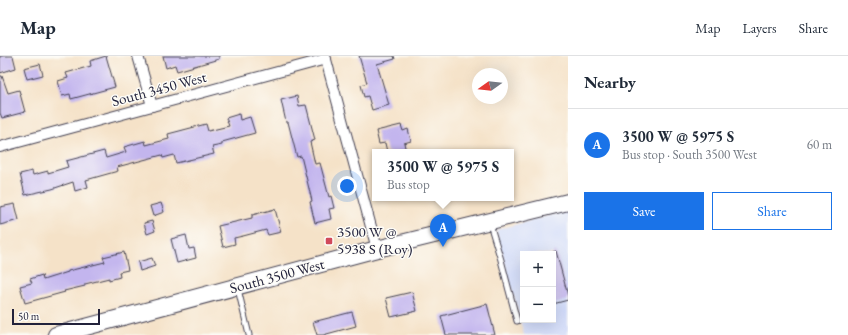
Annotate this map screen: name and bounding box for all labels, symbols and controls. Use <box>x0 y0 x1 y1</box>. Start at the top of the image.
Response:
text: Map <box>20 15 56 40</box>
text: Map <box>695 19 720 37</box>
text: Layers <box>742 19 777 37</box>
text: Share <box>799 19 828 37</box>
street label: South 3450 West <box>109 67 209 110</box>
north arrow <box>472 68 508 104</box>
text: Nearby <box>584 71 636 93</box>
text: 3500 W @ 5975 S <box>622 127 734 146</box>
text: A <box>592 136 602 153</box>
text: 60 m <box>807 136 832 153</box>
text: Bus stop · South 3500 West <box>622 146 757 163</box>
popup <box>372 149 514 201</box>
text: 3500 W @ 5975 S <box>387 157 499 176</box>
your location <box>337 176 357 196</box>
text: Bus stop <box>387 176 430 193</box>
button: Save <box>584 192 704 230</box>
button: Share <box>712 192 832 230</box>
pin: A <box>430 214 456 247</box>
place label: 3500 W @ 5938 S (Roy) <box>337 222 413 258</box>
marker: 3500 W @ 5938 S (Roy) <box>324 236 334 246</box>
map controls <box>520 251 556 323</box>
button: + <box>520 251 556 287</box>
street label: South 3500 West <box>227 254 327 297</box>
button: − <box>520 287 556 323</box>
scale bar <box>12 307 100 326</box>
text: 50 m <box>18 309 39 323</box>

